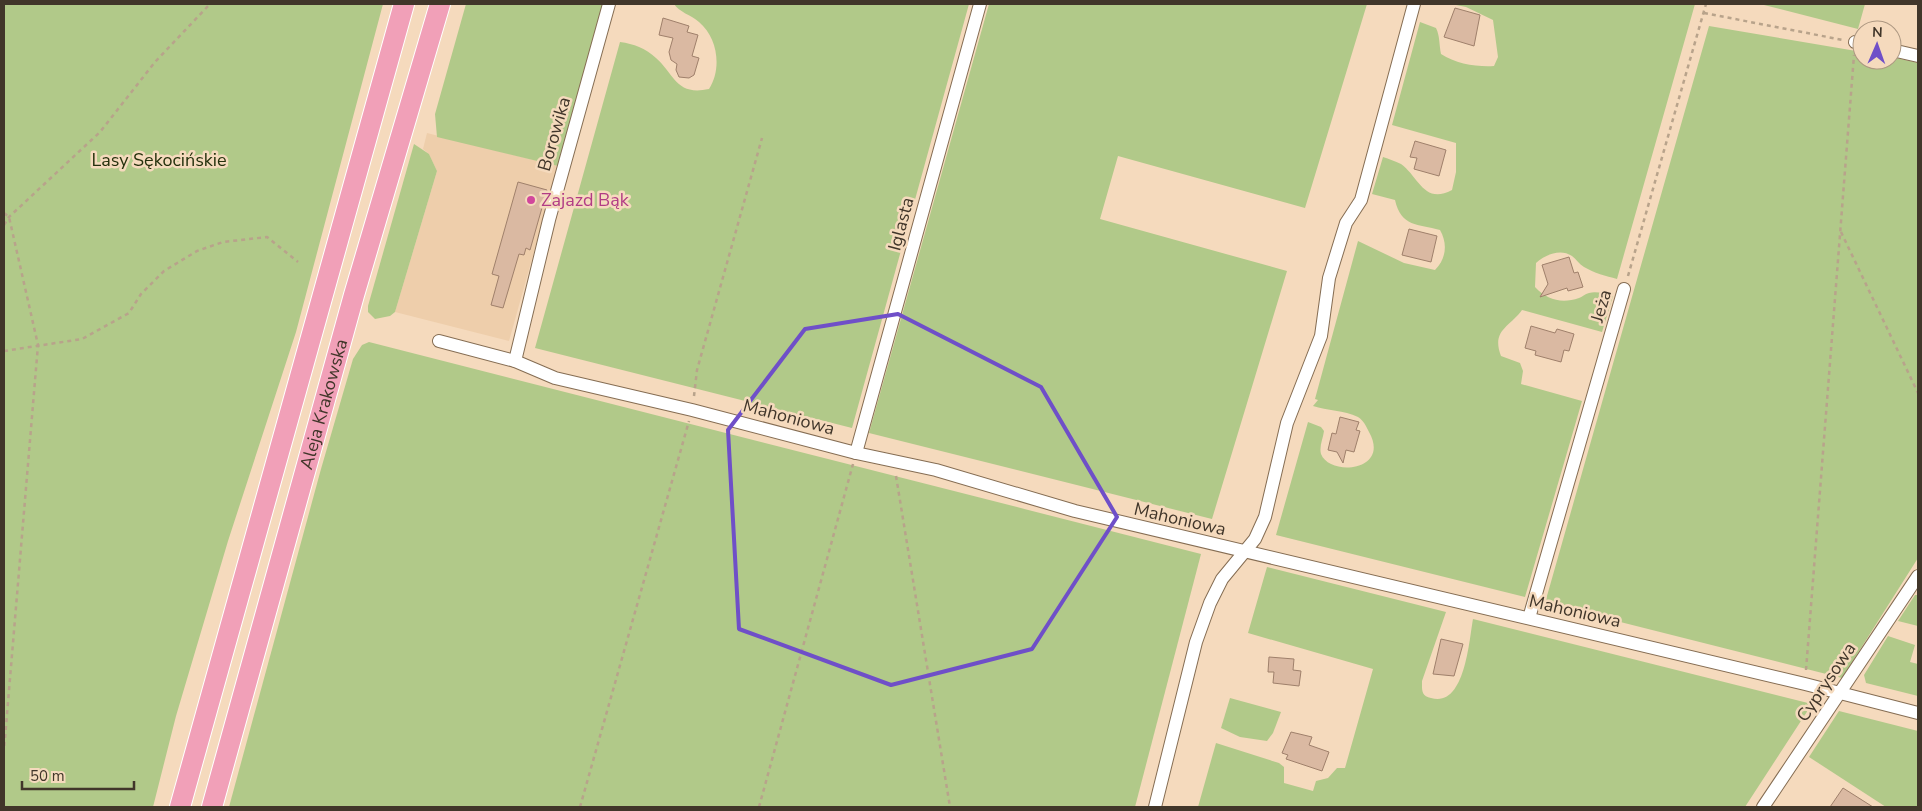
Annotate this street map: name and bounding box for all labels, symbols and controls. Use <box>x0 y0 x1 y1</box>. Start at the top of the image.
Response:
north arrow <box>1852 20 1902 70</box>
text: N <box>1872 23 1883 42</box>
street label: Borowika <box>532 94 576 174</box>
park label: Lasy Sękocińskie <box>91 148 227 172</box>
place label: Zajazd Bąk <box>541 188 630 212</box>
marker: Zajazd Bąk <box>525 194 537 206</box>
street label: Iglasta <box>882 195 920 253</box>
street label: Jeża <box>1585 287 1617 326</box>
street label: Aleja Krakowska <box>294 336 353 472</box>
street label: Mahoniowa <box>741 393 837 441</box>
street label: Mahoniowa <box>1132 497 1228 541</box>
street label: Mahoniowa <box>1527 589 1623 633</box>
street label: Cyprysowa <box>1791 638 1861 726</box>
scale bar <box>22 758 135 790</box>
text: 50 m <box>30 766 65 786</box>

